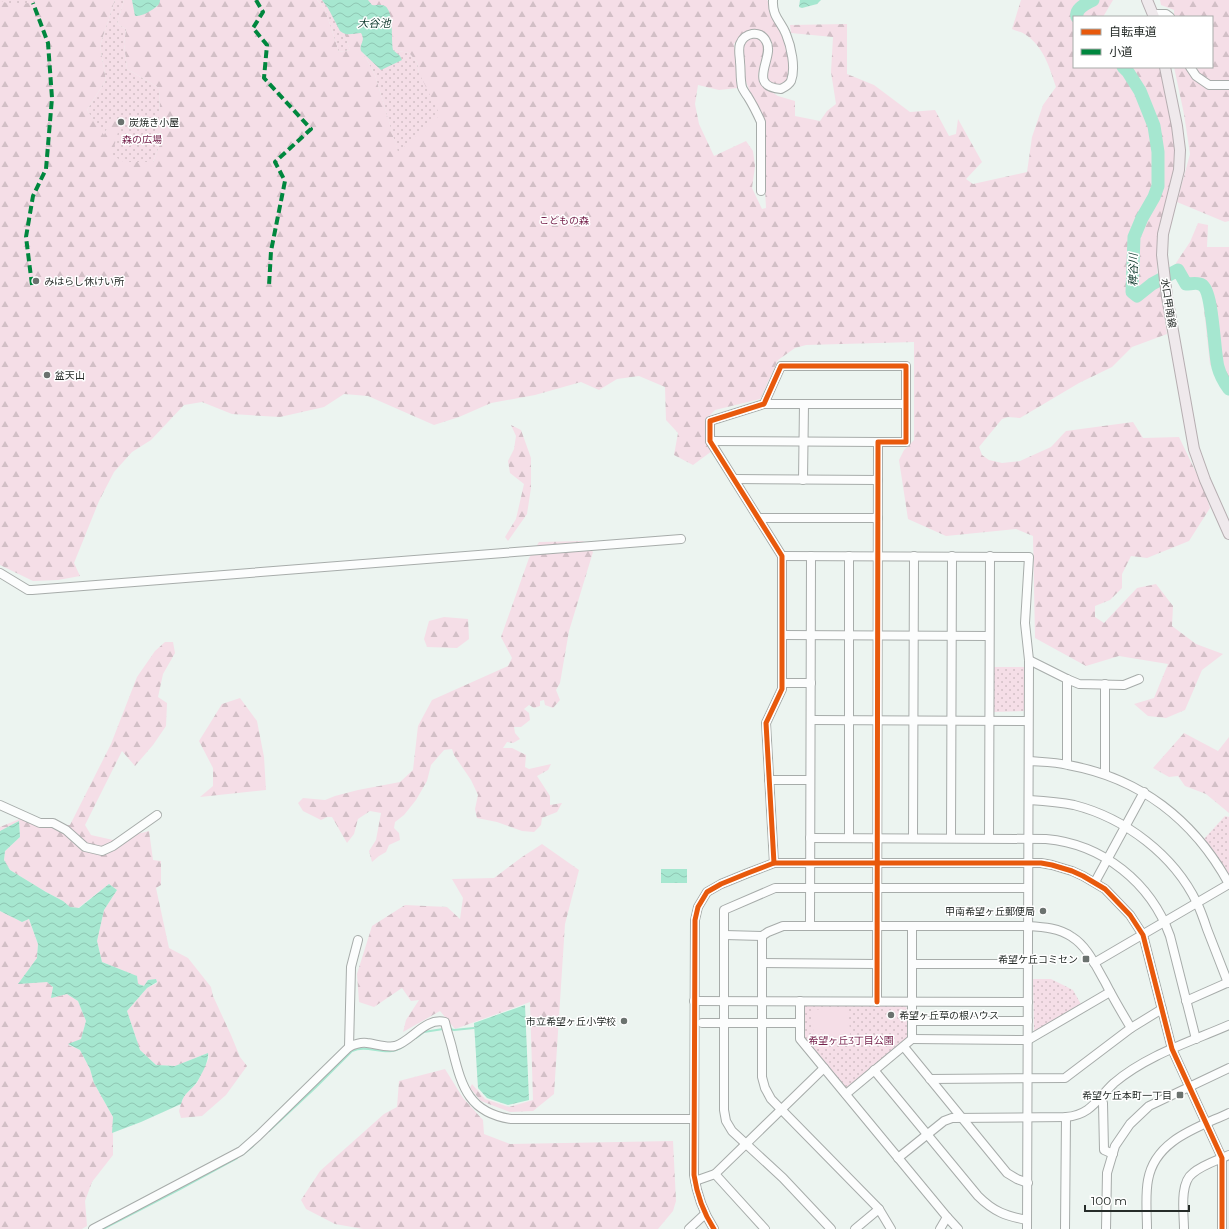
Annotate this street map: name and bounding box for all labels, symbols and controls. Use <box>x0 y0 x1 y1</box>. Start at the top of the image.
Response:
water label: 大谷池 <box>358 16 391 30</box>
legend <box>1073 16 1213 68</box>
text: 自転車道 <box>1109 24 1157 39</box>
text: 小道 <box>1109 44 1133 59</box>
place label: 炭焼き小屋 <box>129 116 179 129</box>
marker: 炭焼き小屋 <box>116 117 126 127</box>
park label: 森の広場 <box>122 133 162 146</box>
park label: こどもの森 <box>539 214 589 227</box>
water label: 稗谷川 <box>1126 252 1140 287</box>
place label: みはらし休けい所 <box>44 275 124 288</box>
marker: みはらし休けい所 <box>31 276 41 286</box>
street label: 水口甲南線 <box>1158 277 1179 329</box>
place label: 盆天山 <box>55 369 85 382</box>
marker: 盆天山 <box>42 370 52 380</box>
place label: 甲南希望ヶ丘郵便局 <box>945 905 1035 918</box>
marker: 甲南希望ヶ丘郵便局 <box>1038 906 1048 916</box>
place label: 希望ケ丘コミセン <box>998 953 1078 966</box>
marker: 希望ケ丘コミセン <box>1081 954 1091 964</box>
place label: 希望ヶ丘草の根ハウス <box>899 1009 999 1022</box>
marker: 希望ヶ丘草の根ハウス <box>886 1010 896 1020</box>
place label: 市立希望ヶ丘小学校 <box>526 1015 616 1028</box>
marker: 市立希望ヶ丘小学校 <box>619 1016 629 1026</box>
park label: 希望ヶ丘3丁目公園 <box>808 1034 894 1047</box>
place label: 希望ケ丘本町一丁目 <box>1082 1089 1172 1102</box>
marker: 希望ケ丘本町一丁目 <box>1175 1090 1185 1100</box>
scale bar <box>1085 1187 1189 1213</box>
text: 100 m <box>1091 1193 1127 1208</box>

